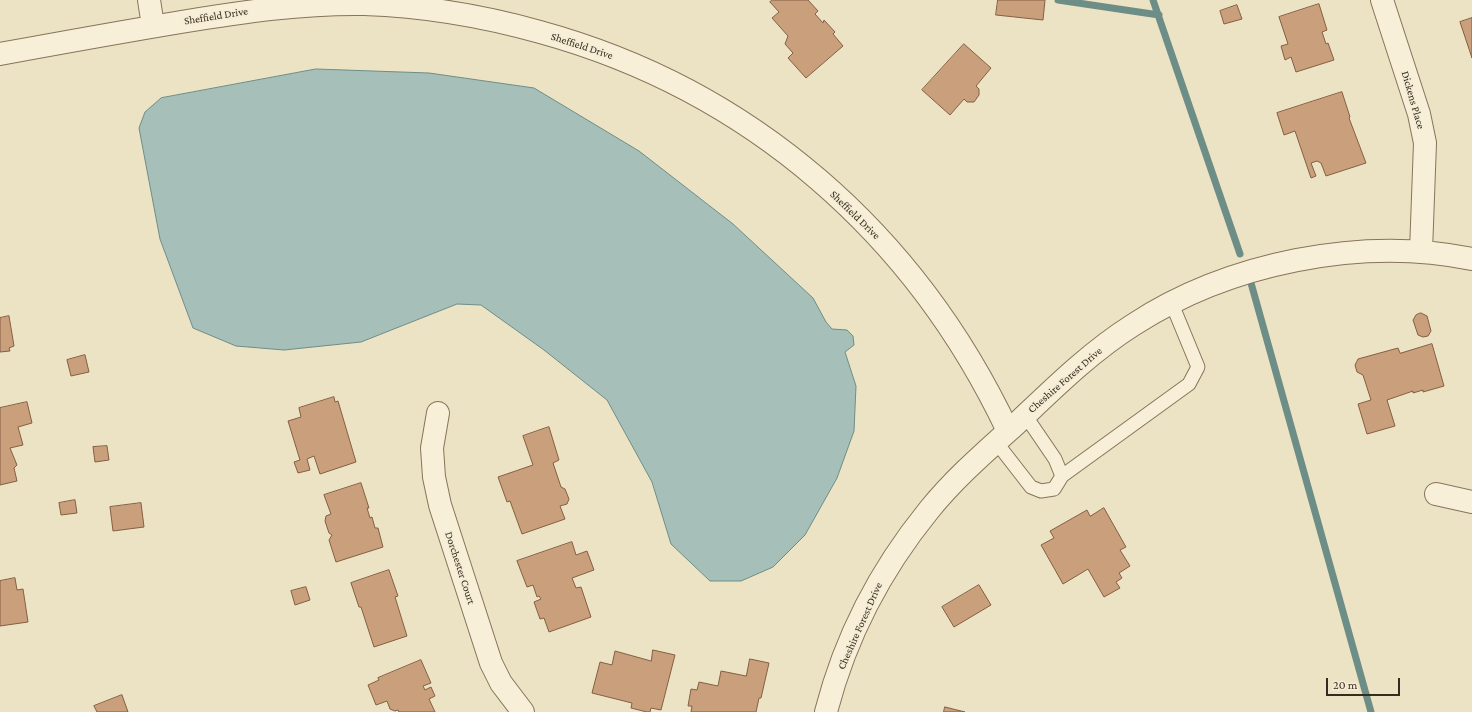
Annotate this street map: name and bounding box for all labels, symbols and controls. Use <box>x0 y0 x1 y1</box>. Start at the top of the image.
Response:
street label: Sheffield Drive <box>183 4 249 28</box>
street label: Sheffield Drive <box>549 30 615 62</box>
street label: Dickens Place <box>1398 69 1428 131</box>
street label: Sheffield Drive <box>827 188 883 242</box>
street label: Cheshire Forest Drive <box>1025 344 1105 416</box>
street label: Dorchester Court <box>442 530 478 606</box>
street label: Cheshire Forest Drive <box>835 580 885 672</box>
scale bar <box>1328 670 1402 696</box>
text: 20 m <box>1333 678 1357 692</box>

